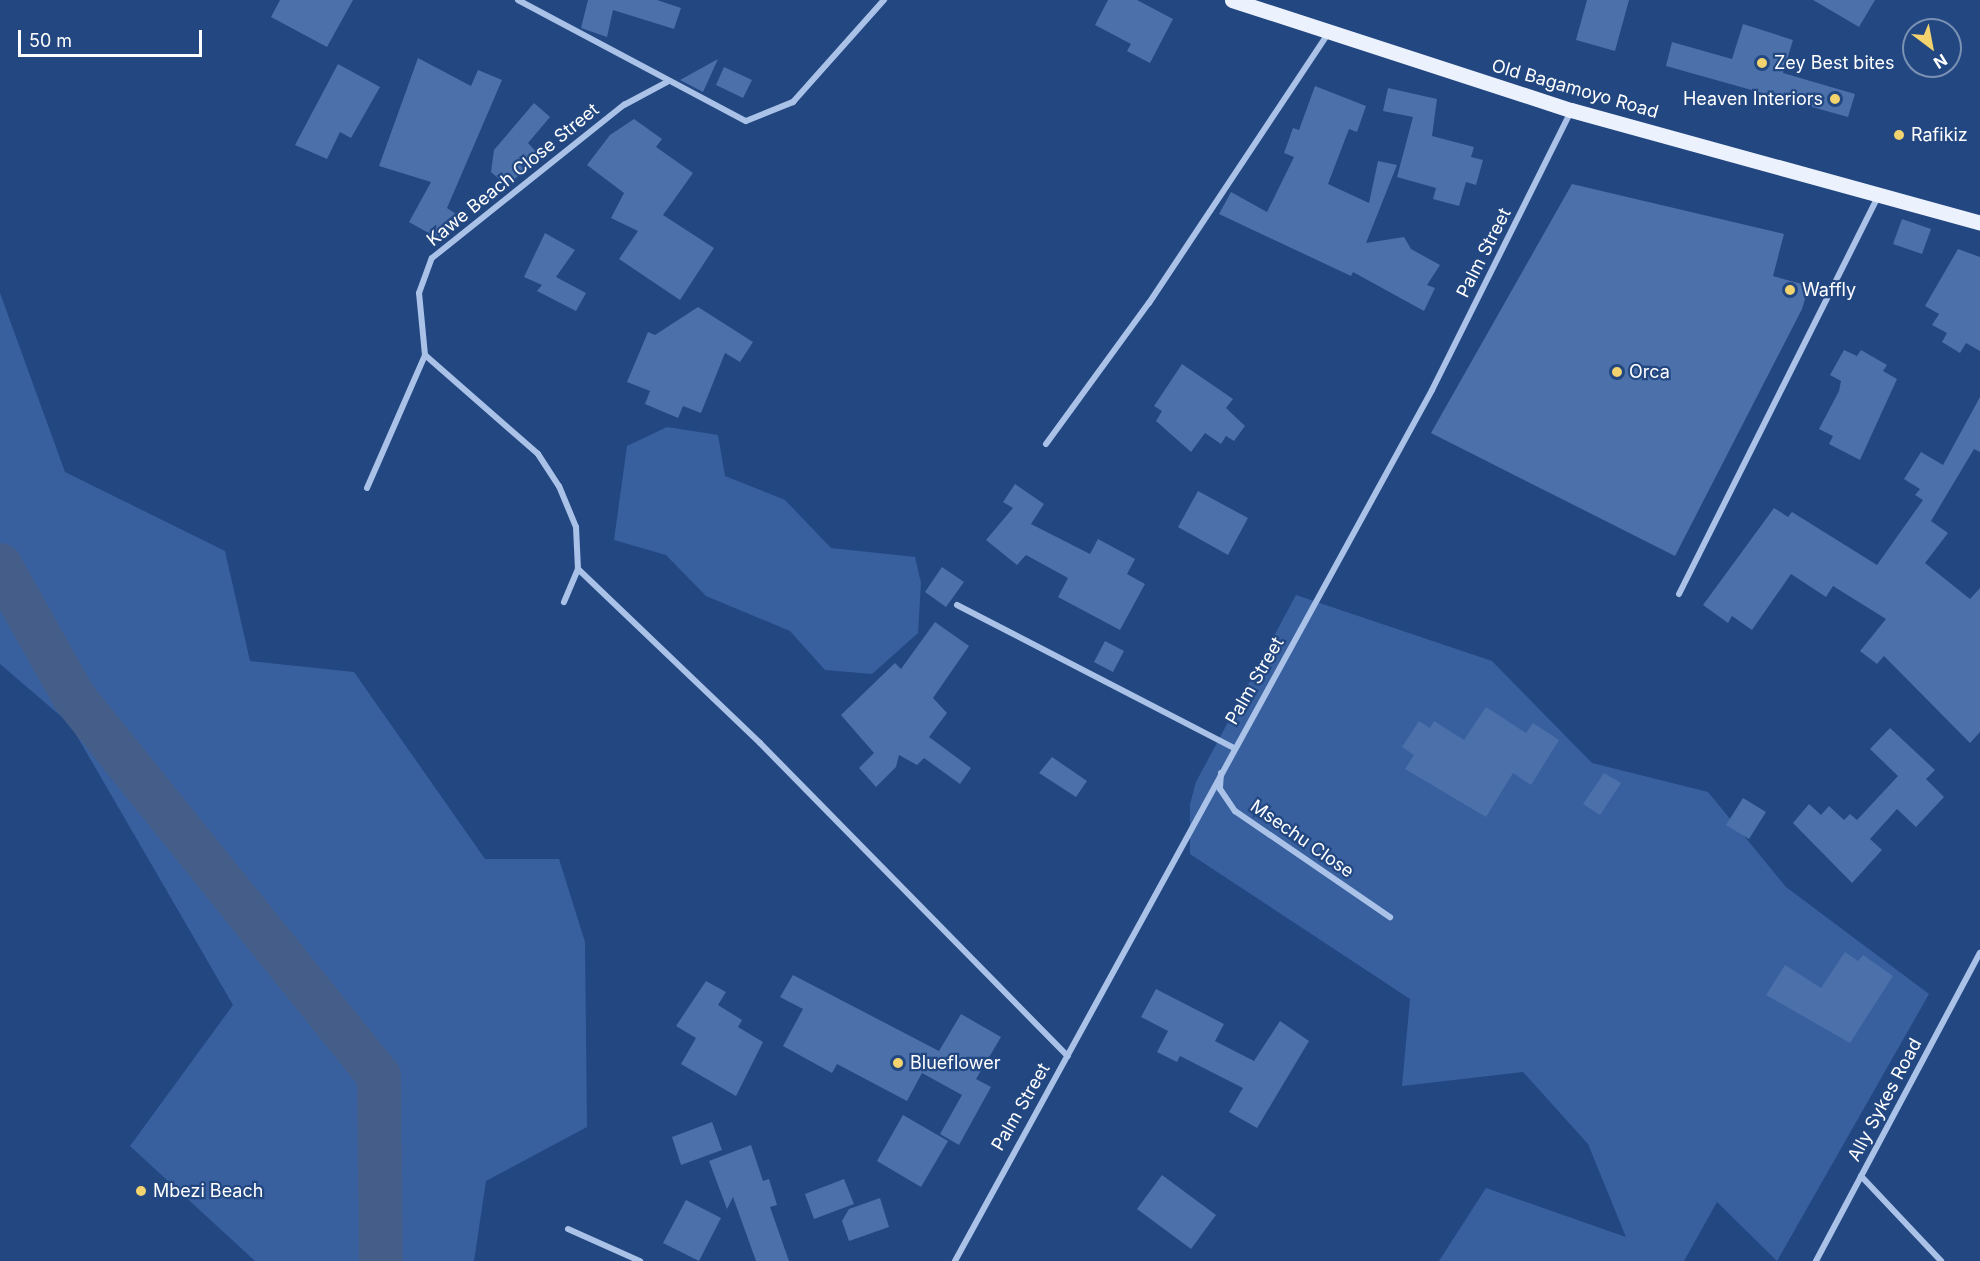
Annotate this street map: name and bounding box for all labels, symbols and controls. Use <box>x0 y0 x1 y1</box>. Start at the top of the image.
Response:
scale bar <box>21 18 206 56</box>
north arrow <box>1902 18 1962 78</box>
text: 50 m <box>29 30 72 51</box>
text: N <box>1930 50 1951 73</box>
place label: Zey Best bites <box>1774 52 1894 74</box>
street label: Old Bagamoyo Road <box>1489 55 1661 123</box>
marker: Zey Best bites <box>1755 56 1769 70</box>
place label: Heaven Interiors <box>1683 88 1823 110</box>
marker: Heaven Interiors <box>1828 92 1842 106</box>
street label: Kawe Beach Close Street <box>423 99 603 251</box>
place label: Rafikiz <box>1911 124 1968 146</box>
marker: Rafikiz <box>1892 128 1906 142</box>
street label: Palm Street <box>1452 205 1516 301</box>
place label: Waffly <box>1802 279 1856 301</box>
marker: Waffly <box>1783 283 1797 297</box>
place label: Orca <box>1629 361 1670 383</box>
marker: Orca <box>1610 365 1624 379</box>
street label: Palm Street <box>1221 633 1289 729</box>
street label: Msechu Close <box>1246 795 1358 883</box>
street label: Ally Sykes Road <box>1844 1035 1926 1165</box>
place label: Blueflower <box>910 1052 1000 1074</box>
marker: Blueflower <box>891 1056 905 1070</box>
street label: Palm Street <box>987 1059 1055 1155</box>
place label: Mbezi Beach <box>153 1180 263 1202</box>
marker: Mbezi Beach <box>134 1184 148 1198</box>

